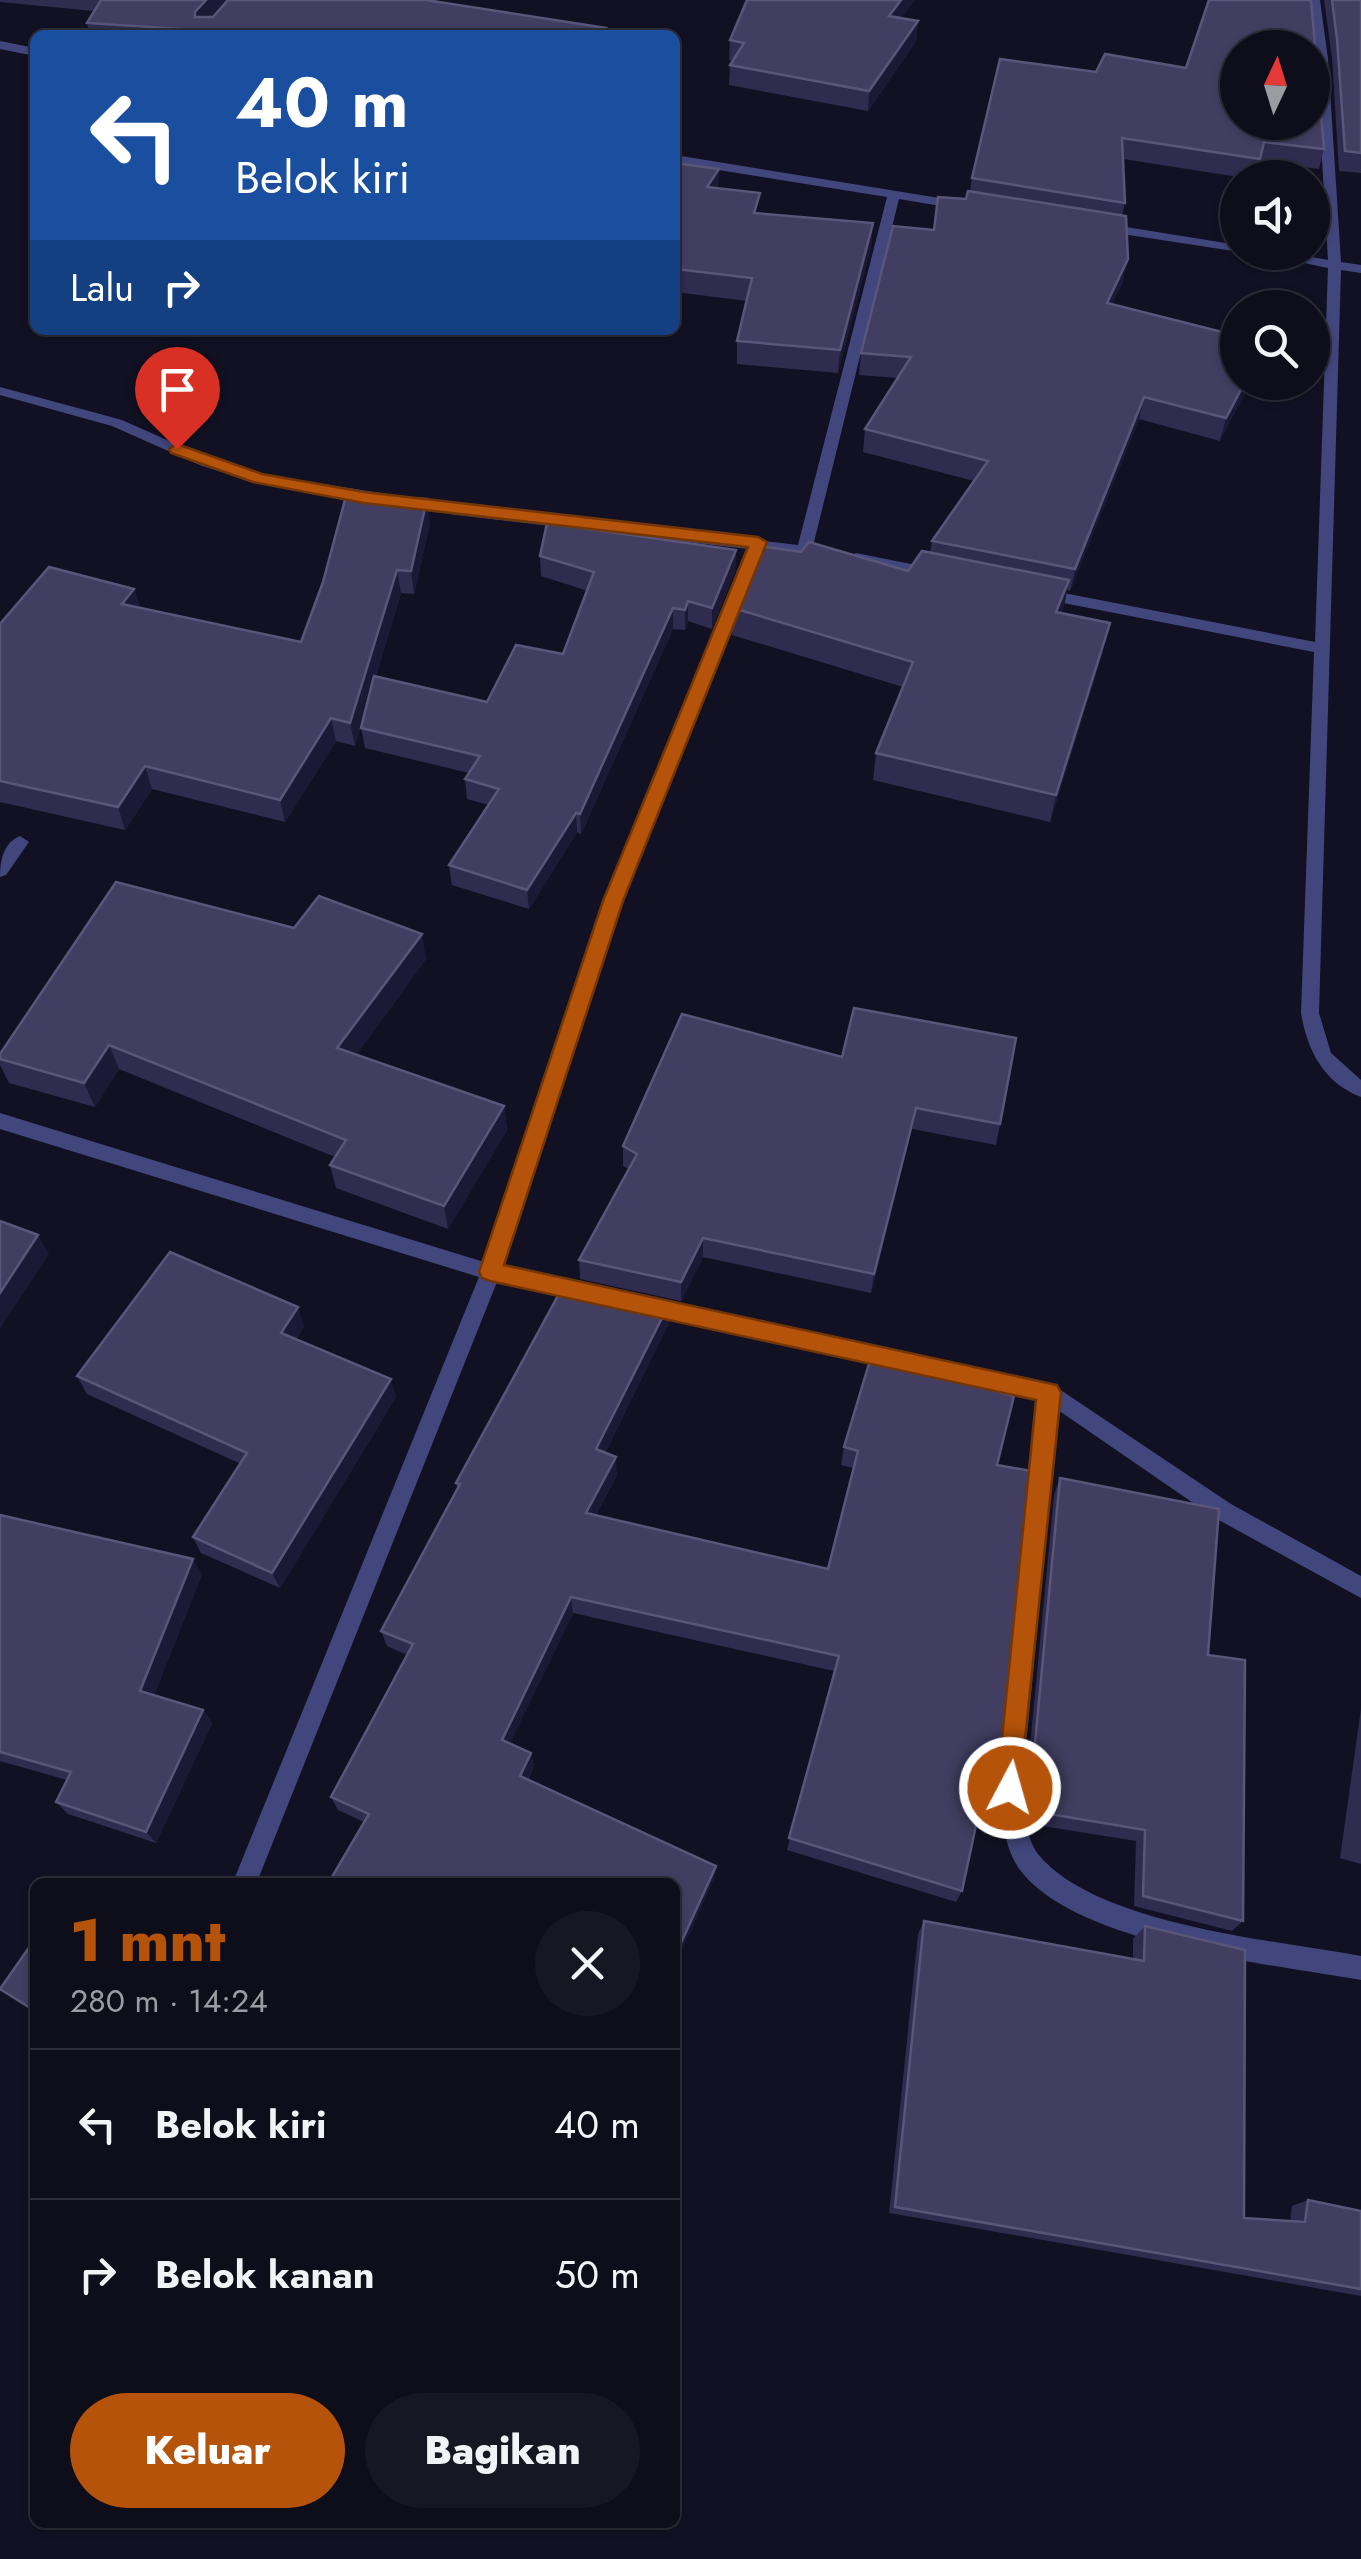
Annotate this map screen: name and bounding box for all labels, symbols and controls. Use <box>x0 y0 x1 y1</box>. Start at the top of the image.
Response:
north arrow <box>1220 30 1330 140</box>
map controls <box>1220 30 1330 400</box>
text: 40 m <box>235 52 409 153</box>
icon: left <box>70 70 200 200</box>
text: Belok kiri <box>235 145 410 210</box>
button: sound <box>1220 160 1330 270</box>
text: Lalu <box>70 260 134 315</box>
icon: right <box>154 260 209 315</box>
button: search <box>1220 290 1330 400</box>
pin <box>135 347 220 450</box>
icon: arrive <box>150 362 205 417</box>
position arrow <box>958 1736 1062 1840</box>
text: 1 mnt <box>70 1897 225 1984</box>
button: close <box>535 1911 640 2016</box>
text: 280 m · 14:24 <box>70 1978 268 2024</box>
icon: left <box>70 2097 125 2152</box>
text: Belok kiri <box>155 2097 327 2152</box>
text: 40 m <box>554 2097 640 2152</box>
icon: right <box>70 2247 125 2302</box>
text: Belok kanan <box>155 2247 375 2302</box>
text: 50 m <box>555 2247 640 2302</box>
button: Keluar <box>70 2393 345 2508</box>
button: Bagikan <box>365 2393 640 2508</box>

